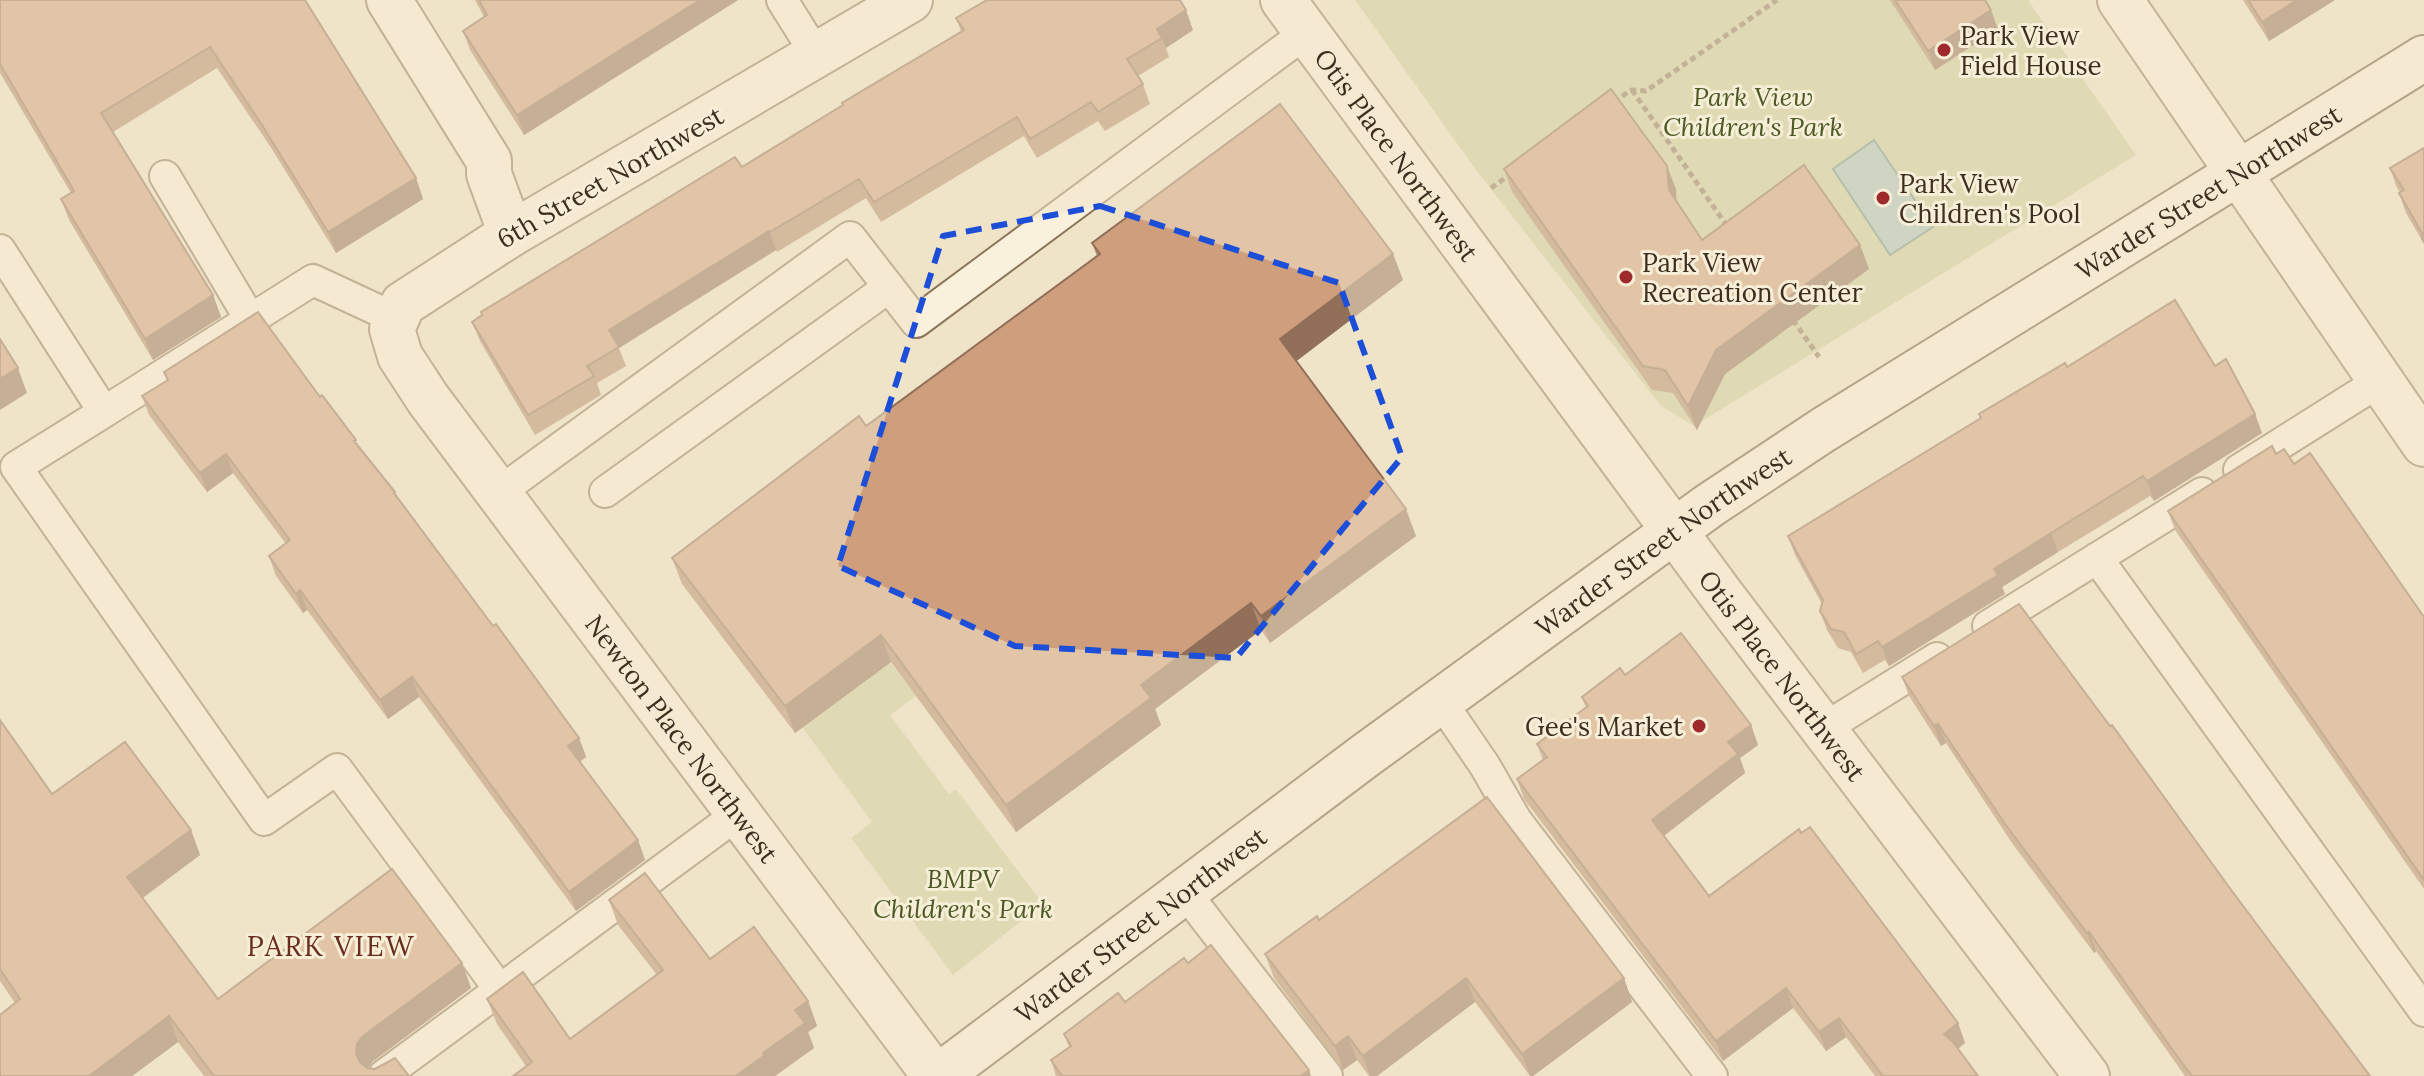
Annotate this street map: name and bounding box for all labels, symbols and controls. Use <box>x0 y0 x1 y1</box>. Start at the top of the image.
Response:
place label: Park View Field House <box>1960 19 2102 82</box>
marker: Park View Field House <box>1935 41 1953 59</box>
street label: Otis Place Northwest <box>1308 42 1486 267</box>
park label: Park View Children's Park <box>1663 80 1843 143</box>
street label: Warder Street Northwest <box>2069 97 2347 286</box>
street label: 6th Street Northwest <box>491 99 729 255</box>
place label: Park View Children's Pool <box>1899 167 2081 230</box>
marker: Park View Children's Pool <box>1874 189 1892 207</box>
place label: Park View Recreation Center <box>1642 246 1863 309</box>
marker: Park View Recreation Center <box>1617 268 1635 286</box>
street label: Warder Street Northwest <box>1528 439 1797 643</box>
street label: Otis Place Northwest <box>1692 563 1873 787</box>
street label: Newton Place Northwest <box>579 608 786 869</box>
place label: Gee's Market <box>1525 710 1683 743</box>
marker: Gee's Market <box>1690 717 1708 735</box>
street label: Warder Street Northwest <box>1008 819 1273 1030</box>
park label: BMPV Children's Park <box>873 862 1053 925</box>
district label: PARK VIEW <box>247 928 415 964</box>

